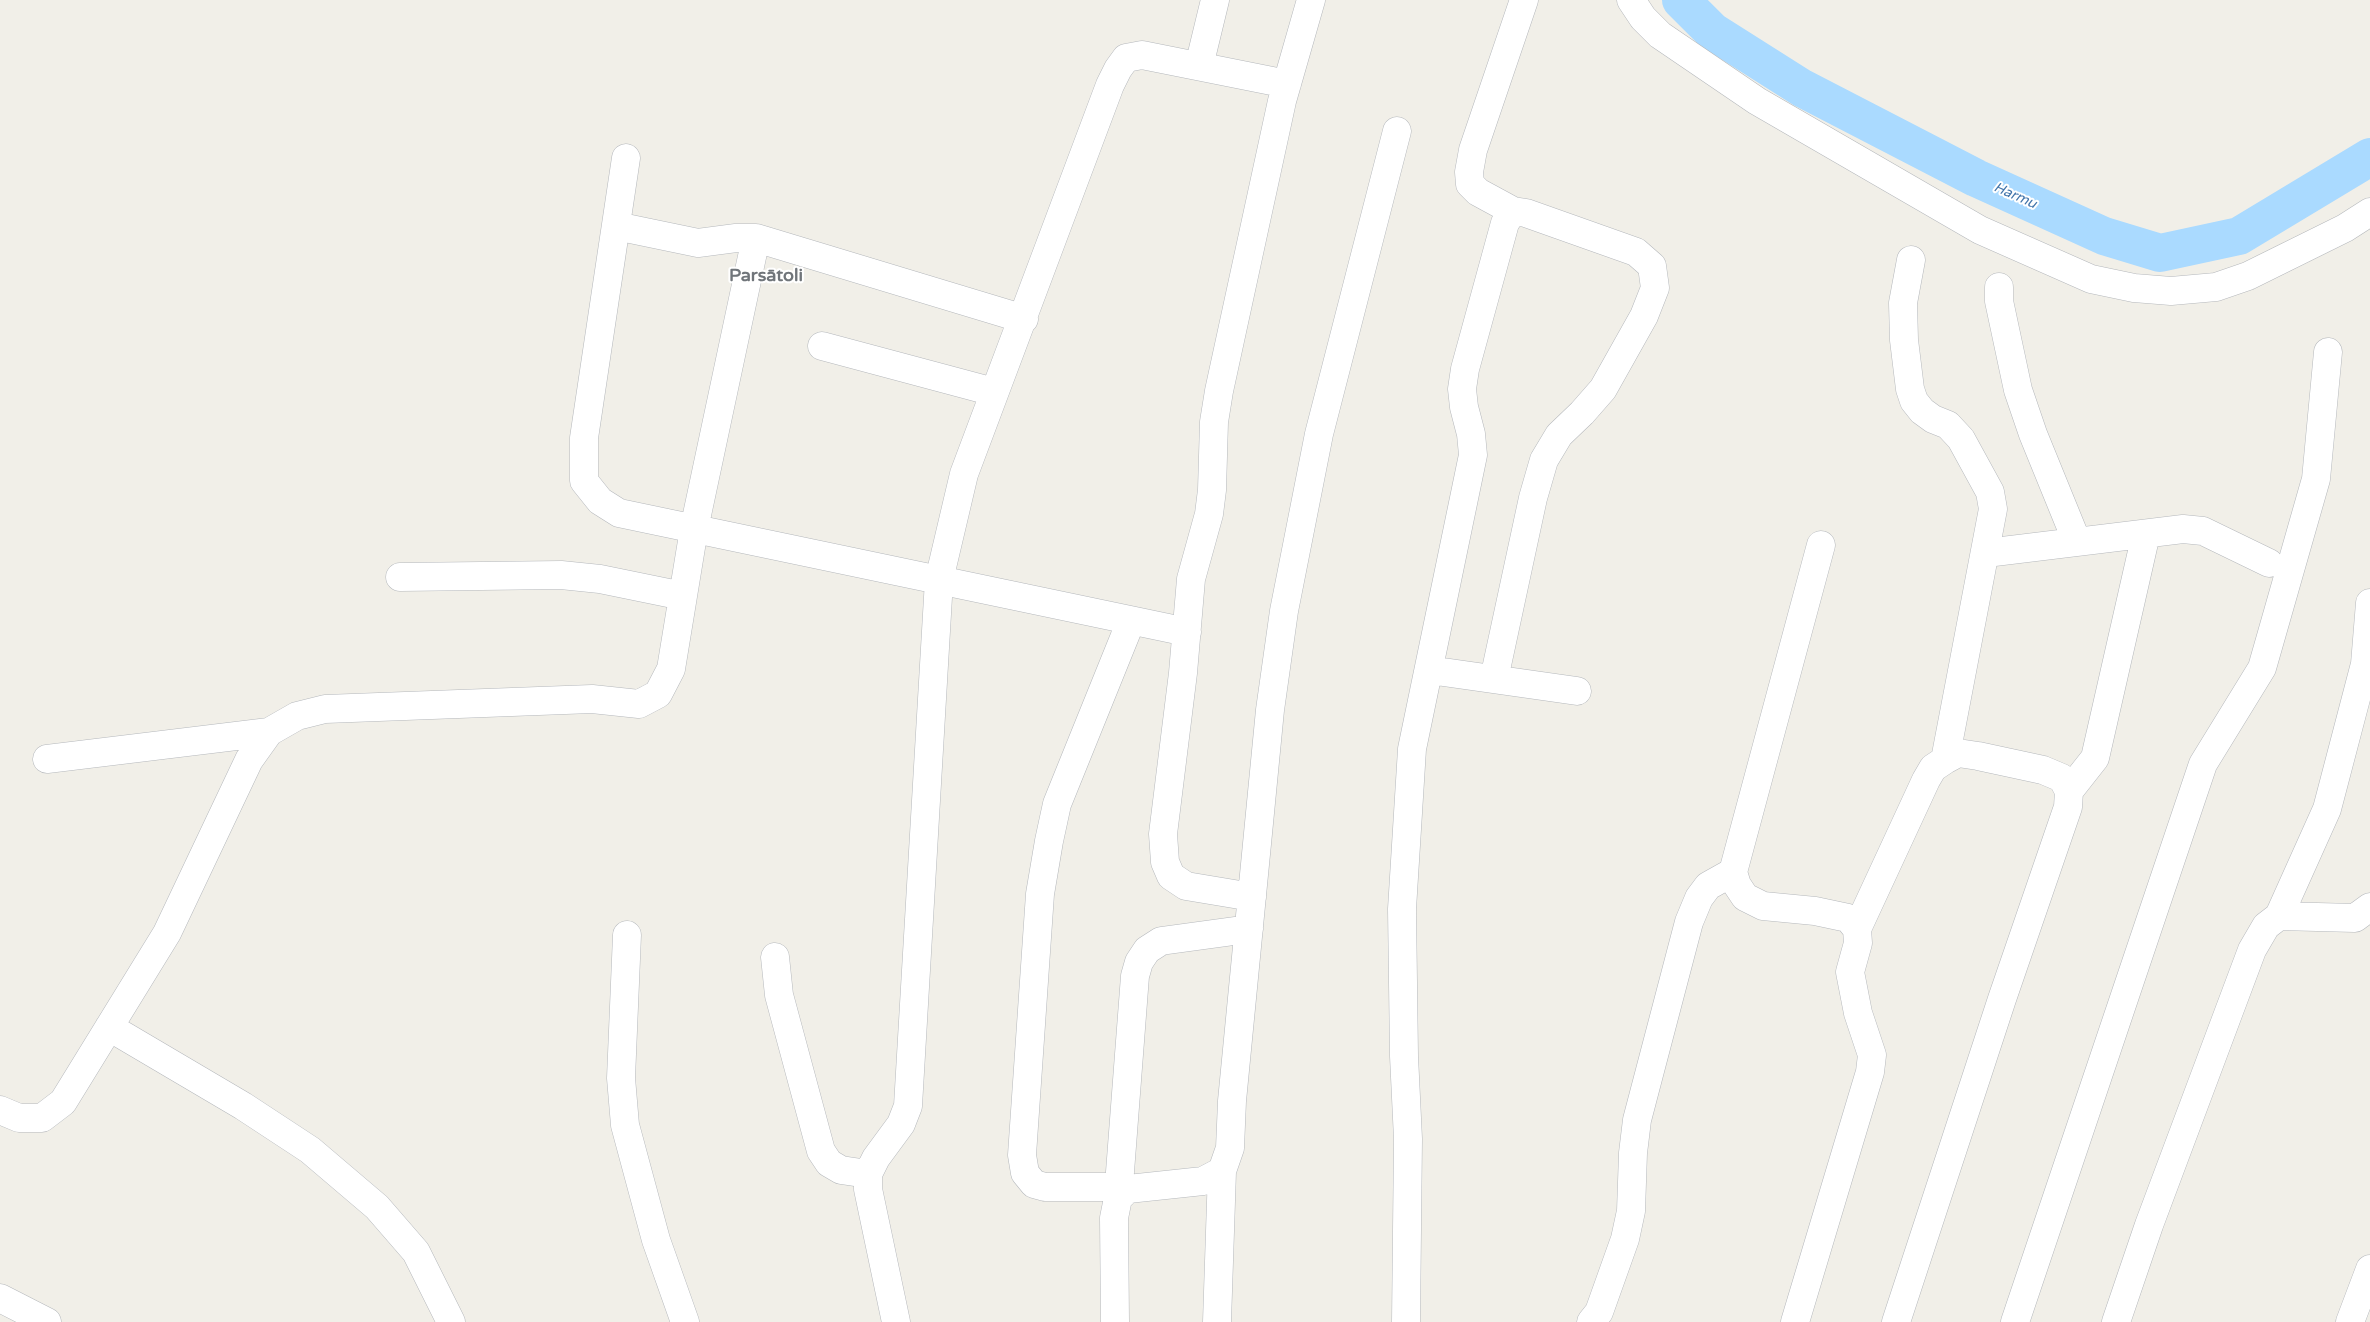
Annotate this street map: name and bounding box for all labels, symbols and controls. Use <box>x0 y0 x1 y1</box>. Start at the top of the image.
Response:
water label: Harmu <box>1991 179 2039 213</box>
district label: Parsātoli <box>729 265 803 287</box>

